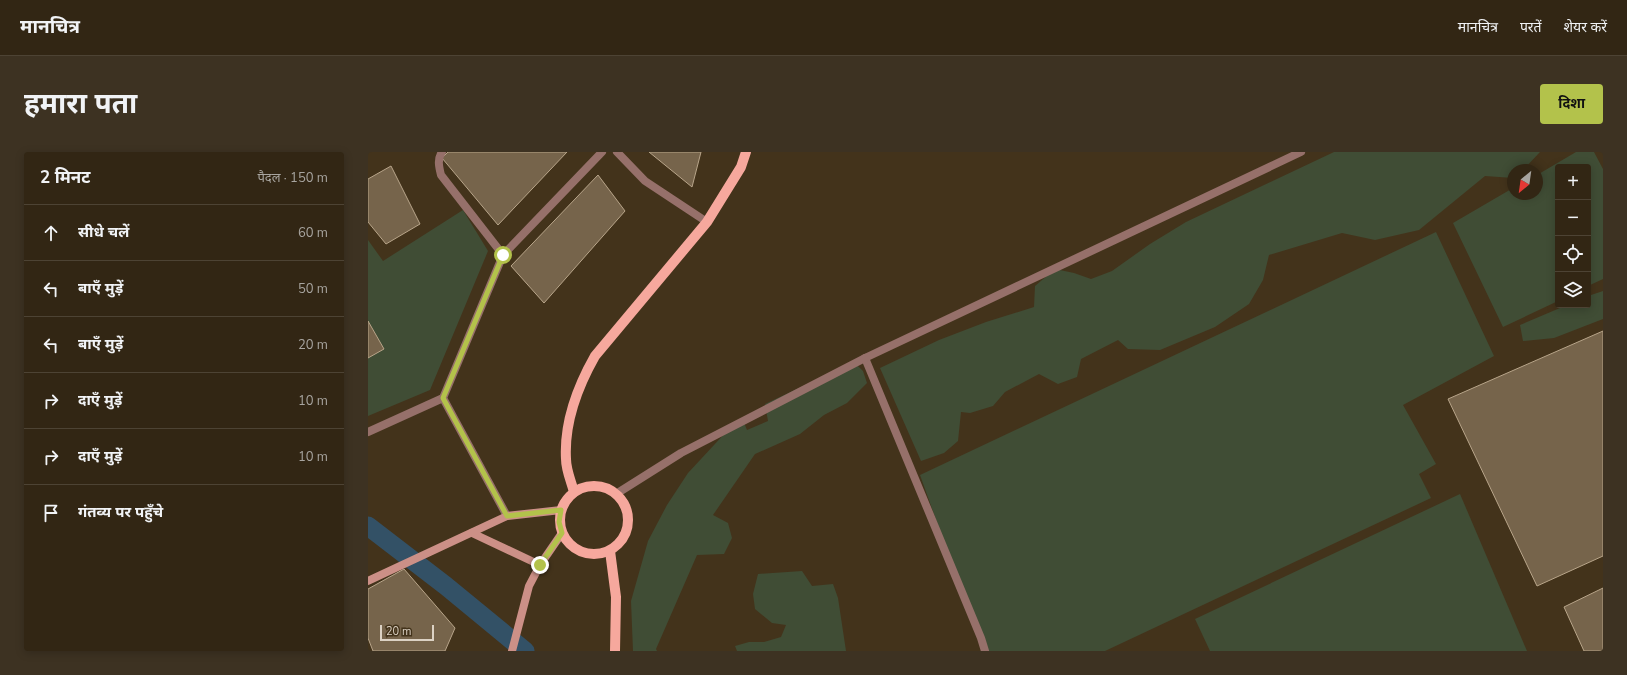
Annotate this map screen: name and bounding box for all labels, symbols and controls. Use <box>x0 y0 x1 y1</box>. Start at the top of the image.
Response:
text: मानचित्र <box>20 14 80 40</box>
text: मानचित्र <box>1458 18 1498 37</box>
text: परतें <box>1520 18 1542 37</box>
text: शेयर करें <box>1564 18 1607 37</box>
button: दिशा <box>1540 84 1603 124</box>
text: हमारा पता <box>24 85 137 123</box>
north arrow <box>1507 164 1543 200</box>
map controls <box>1555 164 1591 308</box>
button: + <box>1555 164 1591 200</box>
text: 2 मिनट <box>40 166 90 189</box>
text: पैदल · 150 m <box>257 169 328 187</box>
button: − <box>1555 200 1591 236</box>
icon: ahead <box>40 222 62 244</box>
text: सीधे चलें <box>78 222 129 242</box>
text: 60 m <box>298 224 328 242</box>
button: locate <box>1555 236 1591 272</box>
route start <box>494 246 512 264</box>
button: layers <box>1555 272 1591 308</box>
icon: left <box>40 278 62 300</box>
text: बाएँ मुड़ें <box>78 278 123 298</box>
text: 50 m <box>298 280 328 298</box>
icon: left <box>40 334 62 356</box>
text: बाएँ मुड़ें <box>78 334 123 354</box>
text: 20 m <box>298 336 328 354</box>
icon: right <box>40 390 62 412</box>
text: दाएँ मुड़ें <box>78 390 122 410</box>
text: 10 m <box>298 392 328 410</box>
icon: right <box>40 446 62 468</box>
text: दाएँ मुड़ें <box>78 446 122 466</box>
text: 10 m <box>298 448 328 466</box>
icon: arrive <box>40 502 62 524</box>
text: गंतव्य पर पहुँचे <box>78 502 163 522</box>
route end <box>531 556 549 574</box>
scale bar <box>380 623 434 642</box>
text: 20 m <box>386 624 411 639</box>

